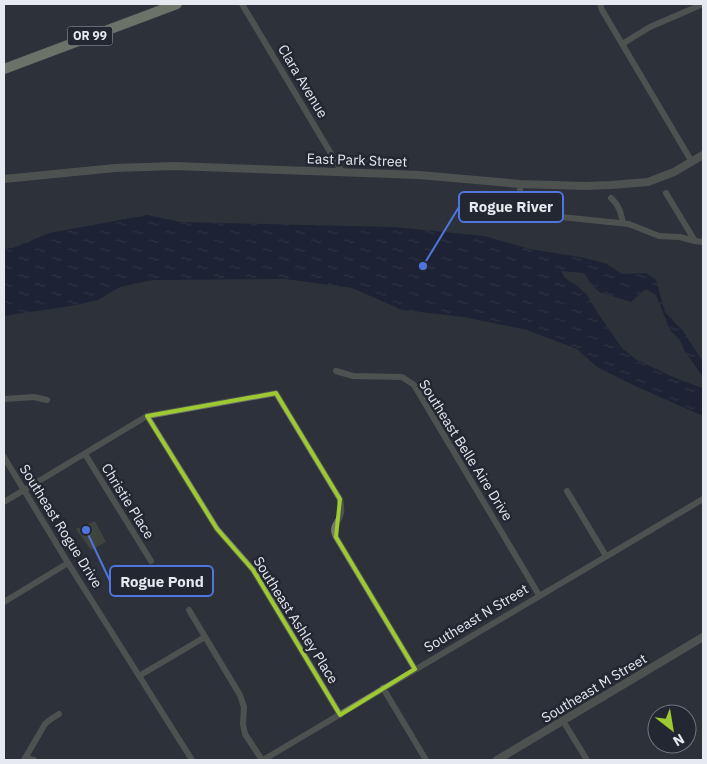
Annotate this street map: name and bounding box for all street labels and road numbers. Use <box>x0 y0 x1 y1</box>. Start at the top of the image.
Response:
road number: OR 99 <box>68 27 112 46</box>
street label: Clara Avenue <box>274 41 332 121</box>
street label: East Park Street <box>306 149 408 171</box>
street label: Southeast Belle Aire Drive <box>415 376 517 524</box>
street label: Christie Place <box>98 460 159 542</box>
street label: Southeast Rogue Drive <box>16 461 106 591</box>
street label: Southeast Ashley Place <box>249 553 343 687</box>
street label: Southeast N Street <box>421 580 531 656</box>
street label: Southeast M Street <box>538 649 650 727</box>

